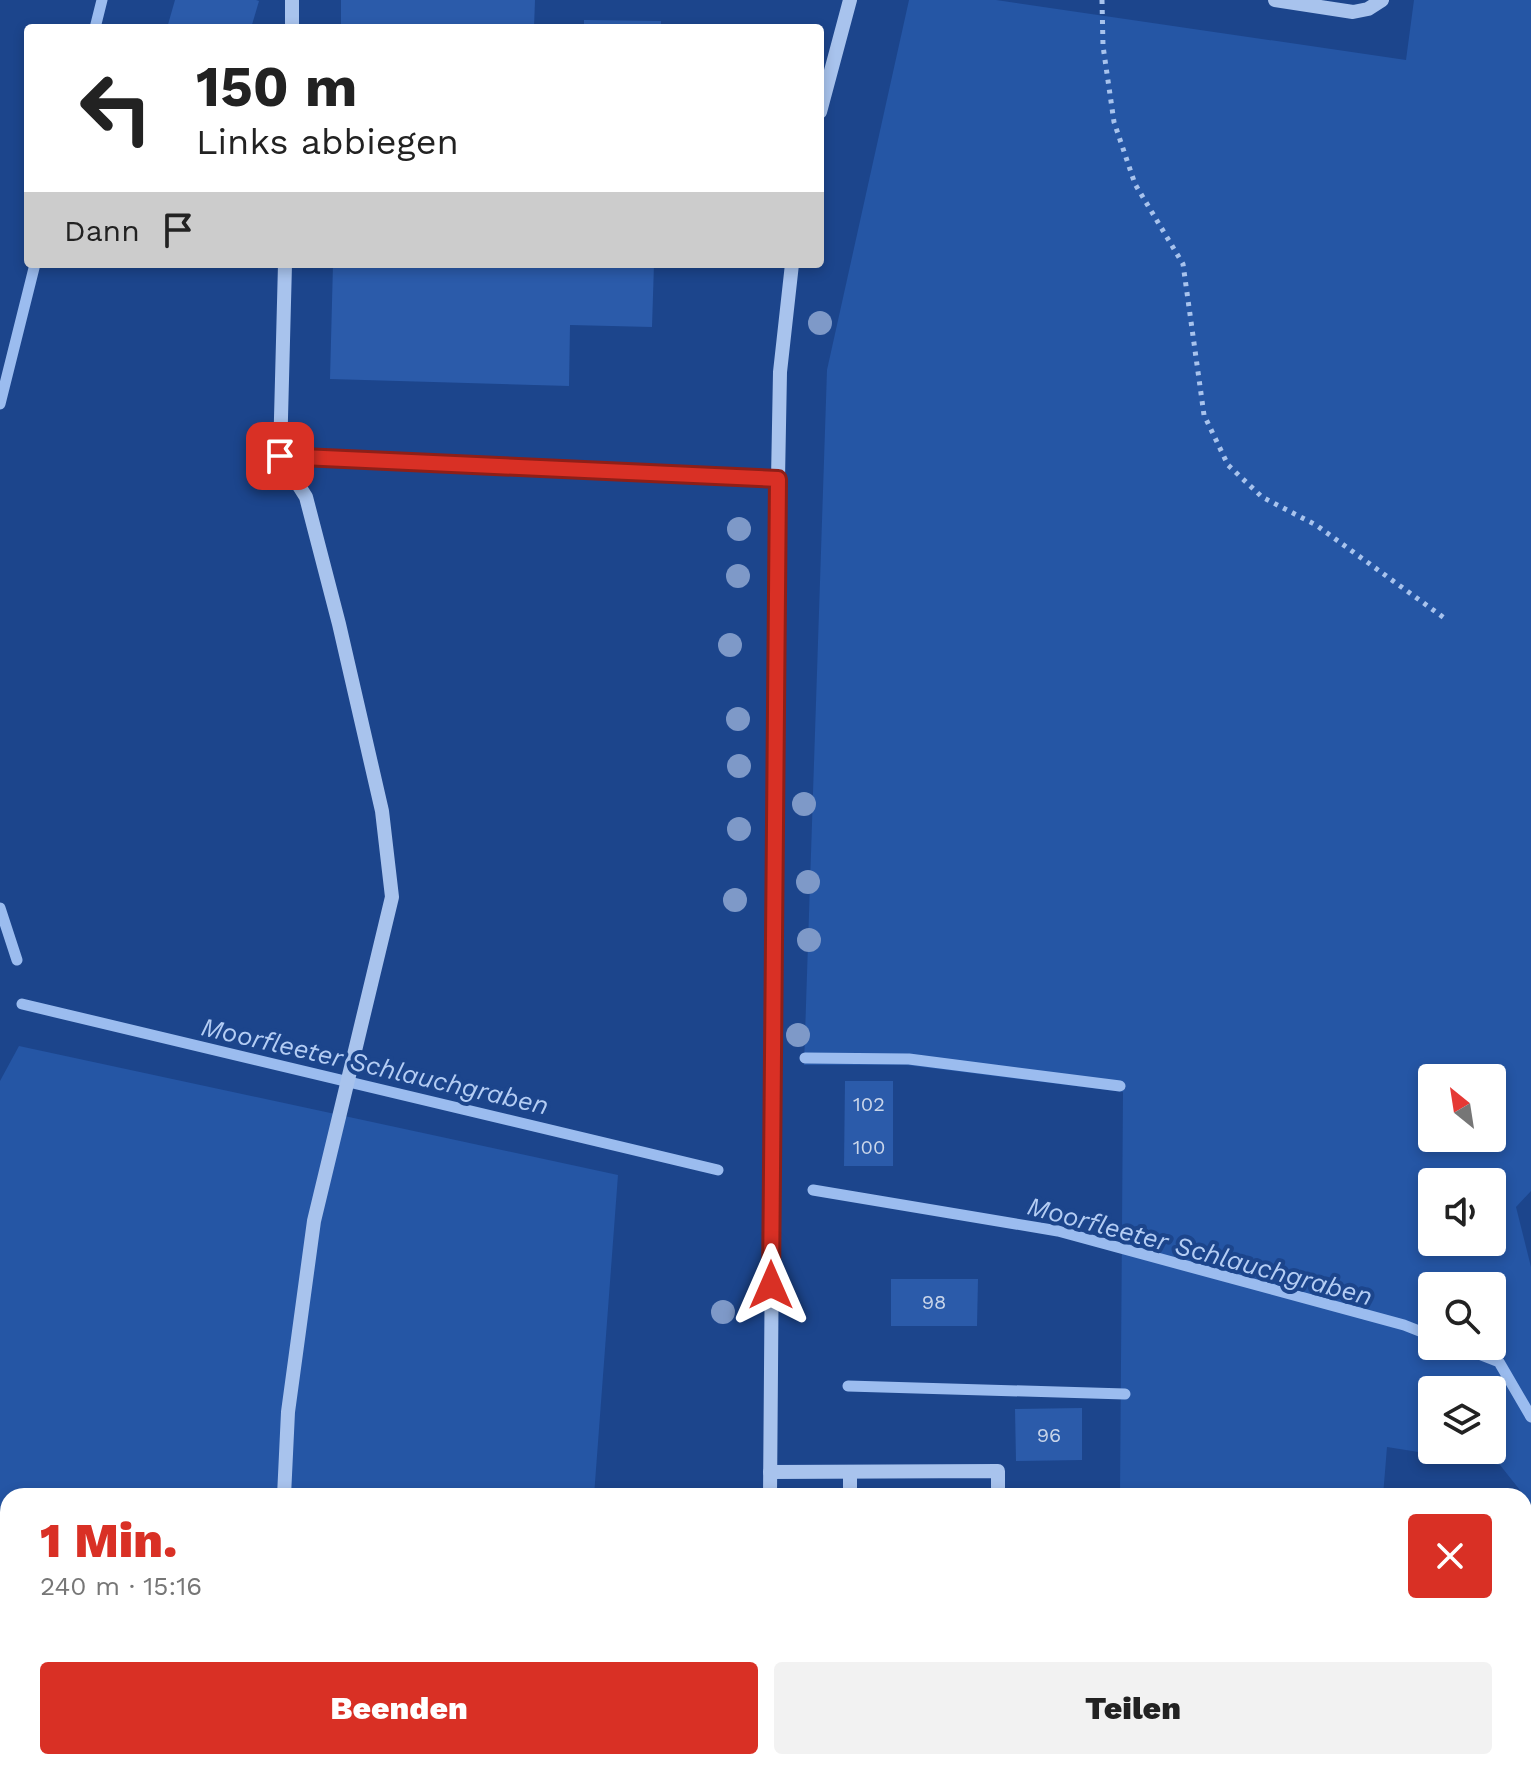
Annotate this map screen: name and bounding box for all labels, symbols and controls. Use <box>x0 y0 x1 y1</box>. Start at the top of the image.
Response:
text: 150 m <box>196 54 358 120</box>
icon: left <box>64 56 168 160</box>
text: Links abbiegen <box>196 121 459 163</box>
icon: arrive <box>156 208 200 252</box>
text: Dann <box>64 213 140 248</box>
pin <box>246 422 314 490</box>
icon: arrive <box>258 434 302 478</box>
water label: Moorfleeter Schlauchgraben <box>198 1011 552 1121</box>
north arrow <box>1418 1064 1506 1152</box>
map controls <box>1418 1064 1506 1464</box>
house number: 102 <box>853 1092 885 1116</box>
house number: 100 <box>853 1135 885 1159</box>
button: sound <box>1418 1168 1506 1256</box>
water label: Moorfleeter Schlauchgraben <box>1024 1190 1376 1312</box>
position arrow <box>729 1243 813 1327</box>
button: search <box>1418 1272 1506 1360</box>
house number: 98 <box>922 1290 946 1314</box>
button: layers <box>1418 1376 1506 1464</box>
house number: 96 <box>1037 1423 1061 1447</box>
text: 1 Min. <box>40 1512 177 1569</box>
button: close <box>1408 1514 1492 1598</box>
text: 240 m · 15:16 <box>40 1571 202 1601</box>
button: Beenden <box>40 1662 758 1754</box>
button: Teilen <box>774 1662 1492 1754</box>

